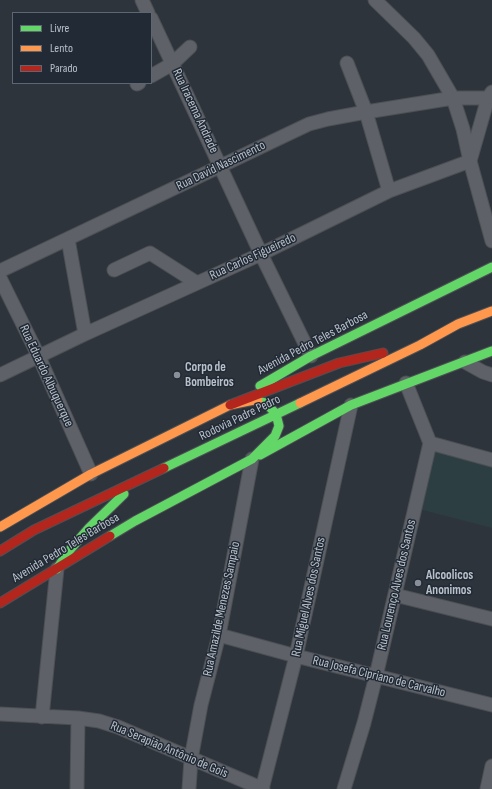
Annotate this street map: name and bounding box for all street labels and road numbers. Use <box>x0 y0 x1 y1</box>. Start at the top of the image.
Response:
street label: Rua Iracema Andrade <box>169 66 221 156</box>
street label: Rua David Nascimento <box>174 138 268 194</box>
street label: Rua Carlos Figueiredo <box>207 230 299 284</box>
street label: Avenida Pedro Teles Barbosa <box>255 307 371 379</box>
street label: Rua Eduardo Albuquerque <box>16 323 76 429</box>
street label: Rodovia Padre Pedro <box>197 392 283 444</box>
street label: Avenida Pedro Teles Barbosa <box>10 510 122 586</box>
street label: Rua Lourenço Alves dos Santos <box>374 518 420 652</box>
street label: Rua Miguel Alves dos Santos <box>289 536 329 658</box>
street label: Rua Amazilde Menezes Sampaio <box>200 540 244 678</box>
street label: Rua Josefa Cipriano de Carvalho <box>311 653 447 701</box>
street label: Rua Serapião Antônio de Gois <box>108 718 230 782</box>

